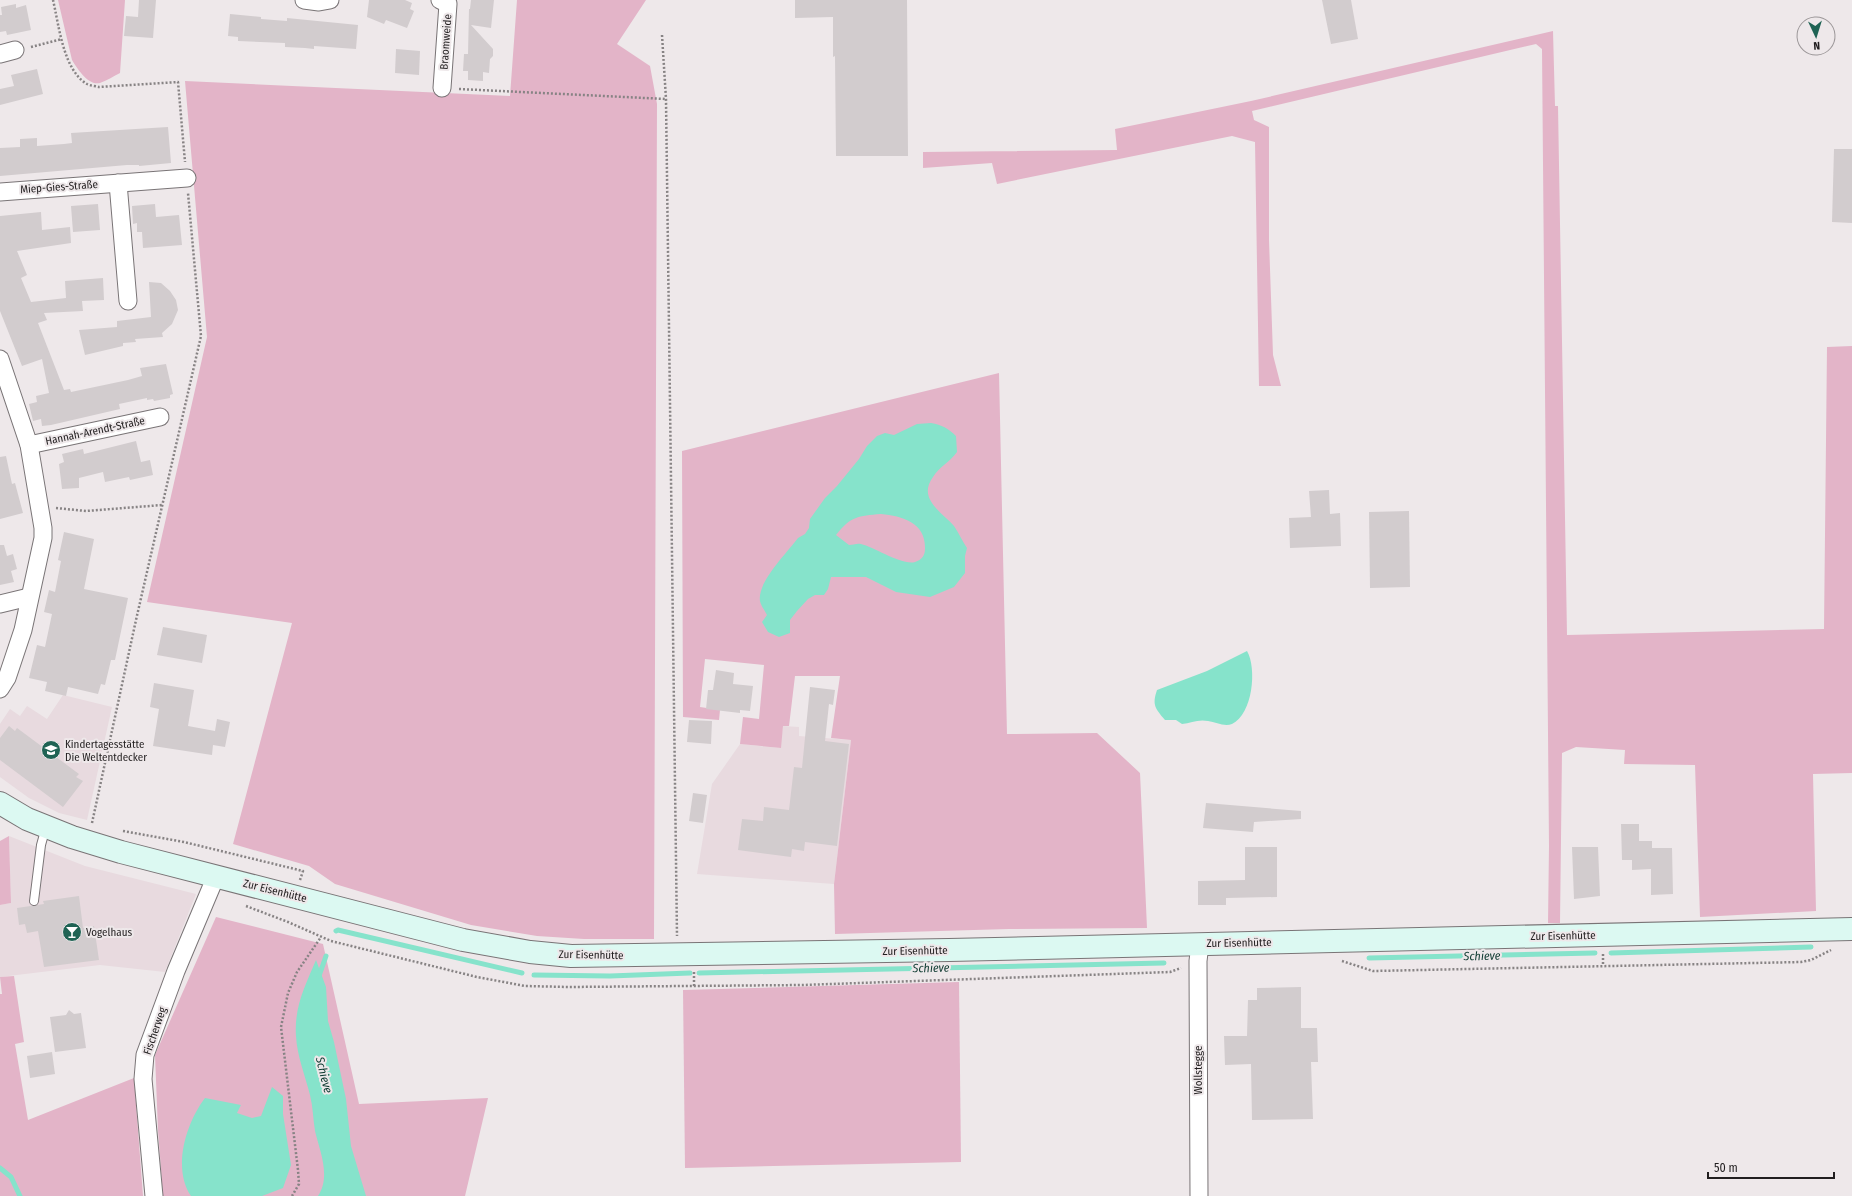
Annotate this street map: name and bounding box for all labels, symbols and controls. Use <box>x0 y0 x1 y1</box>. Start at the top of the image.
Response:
street label: Braomweide <box>438 14 454 70</box>
north arrow <box>1796 16 1836 56</box>
text: N <box>1813 39 1820 52</box>
street label: Miep-Gies-Straße <box>20 178 98 196</box>
street label: Hannah-Arendt-Straße <box>44 414 146 448</box>
place label: Kindertagesstätte Die Weltentdecker <box>65 738 147 764</box>
school or university icon: Kindertagesstätte Die Weltentdecker <box>40 739 62 761</box>
street label: Zur Eisenhütte <box>242 877 308 905</box>
bar icon: Vogelhaus <box>61 921 83 943</box>
place label: Vogelhaus <box>86 926 132 939</box>
street label: Zur Eisenhütte <box>1530 929 1596 943</box>
street label: Zur Eisenhütte <box>1206 936 1272 950</box>
street label: Zur Eisenhütte <box>882 944 948 958</box>
street label: Zur Eisenhütte <box>558 948 624 962</box>
water label: Schieve <box>1462 949 1501 963</box>
water label: Schieve <box>911 961 950 975</box>
street label: Fischerweg <box>141 1005 169 1057</box>
street label: Wollstegge <box>1192 1046 1205 1094</box>
water label: Schieve <box>313 1054 335 1095</box>
scale bar <box>1708 1154 1834 1180</box>
text: 50 m <box>1714 1161 1738 1175</box>

